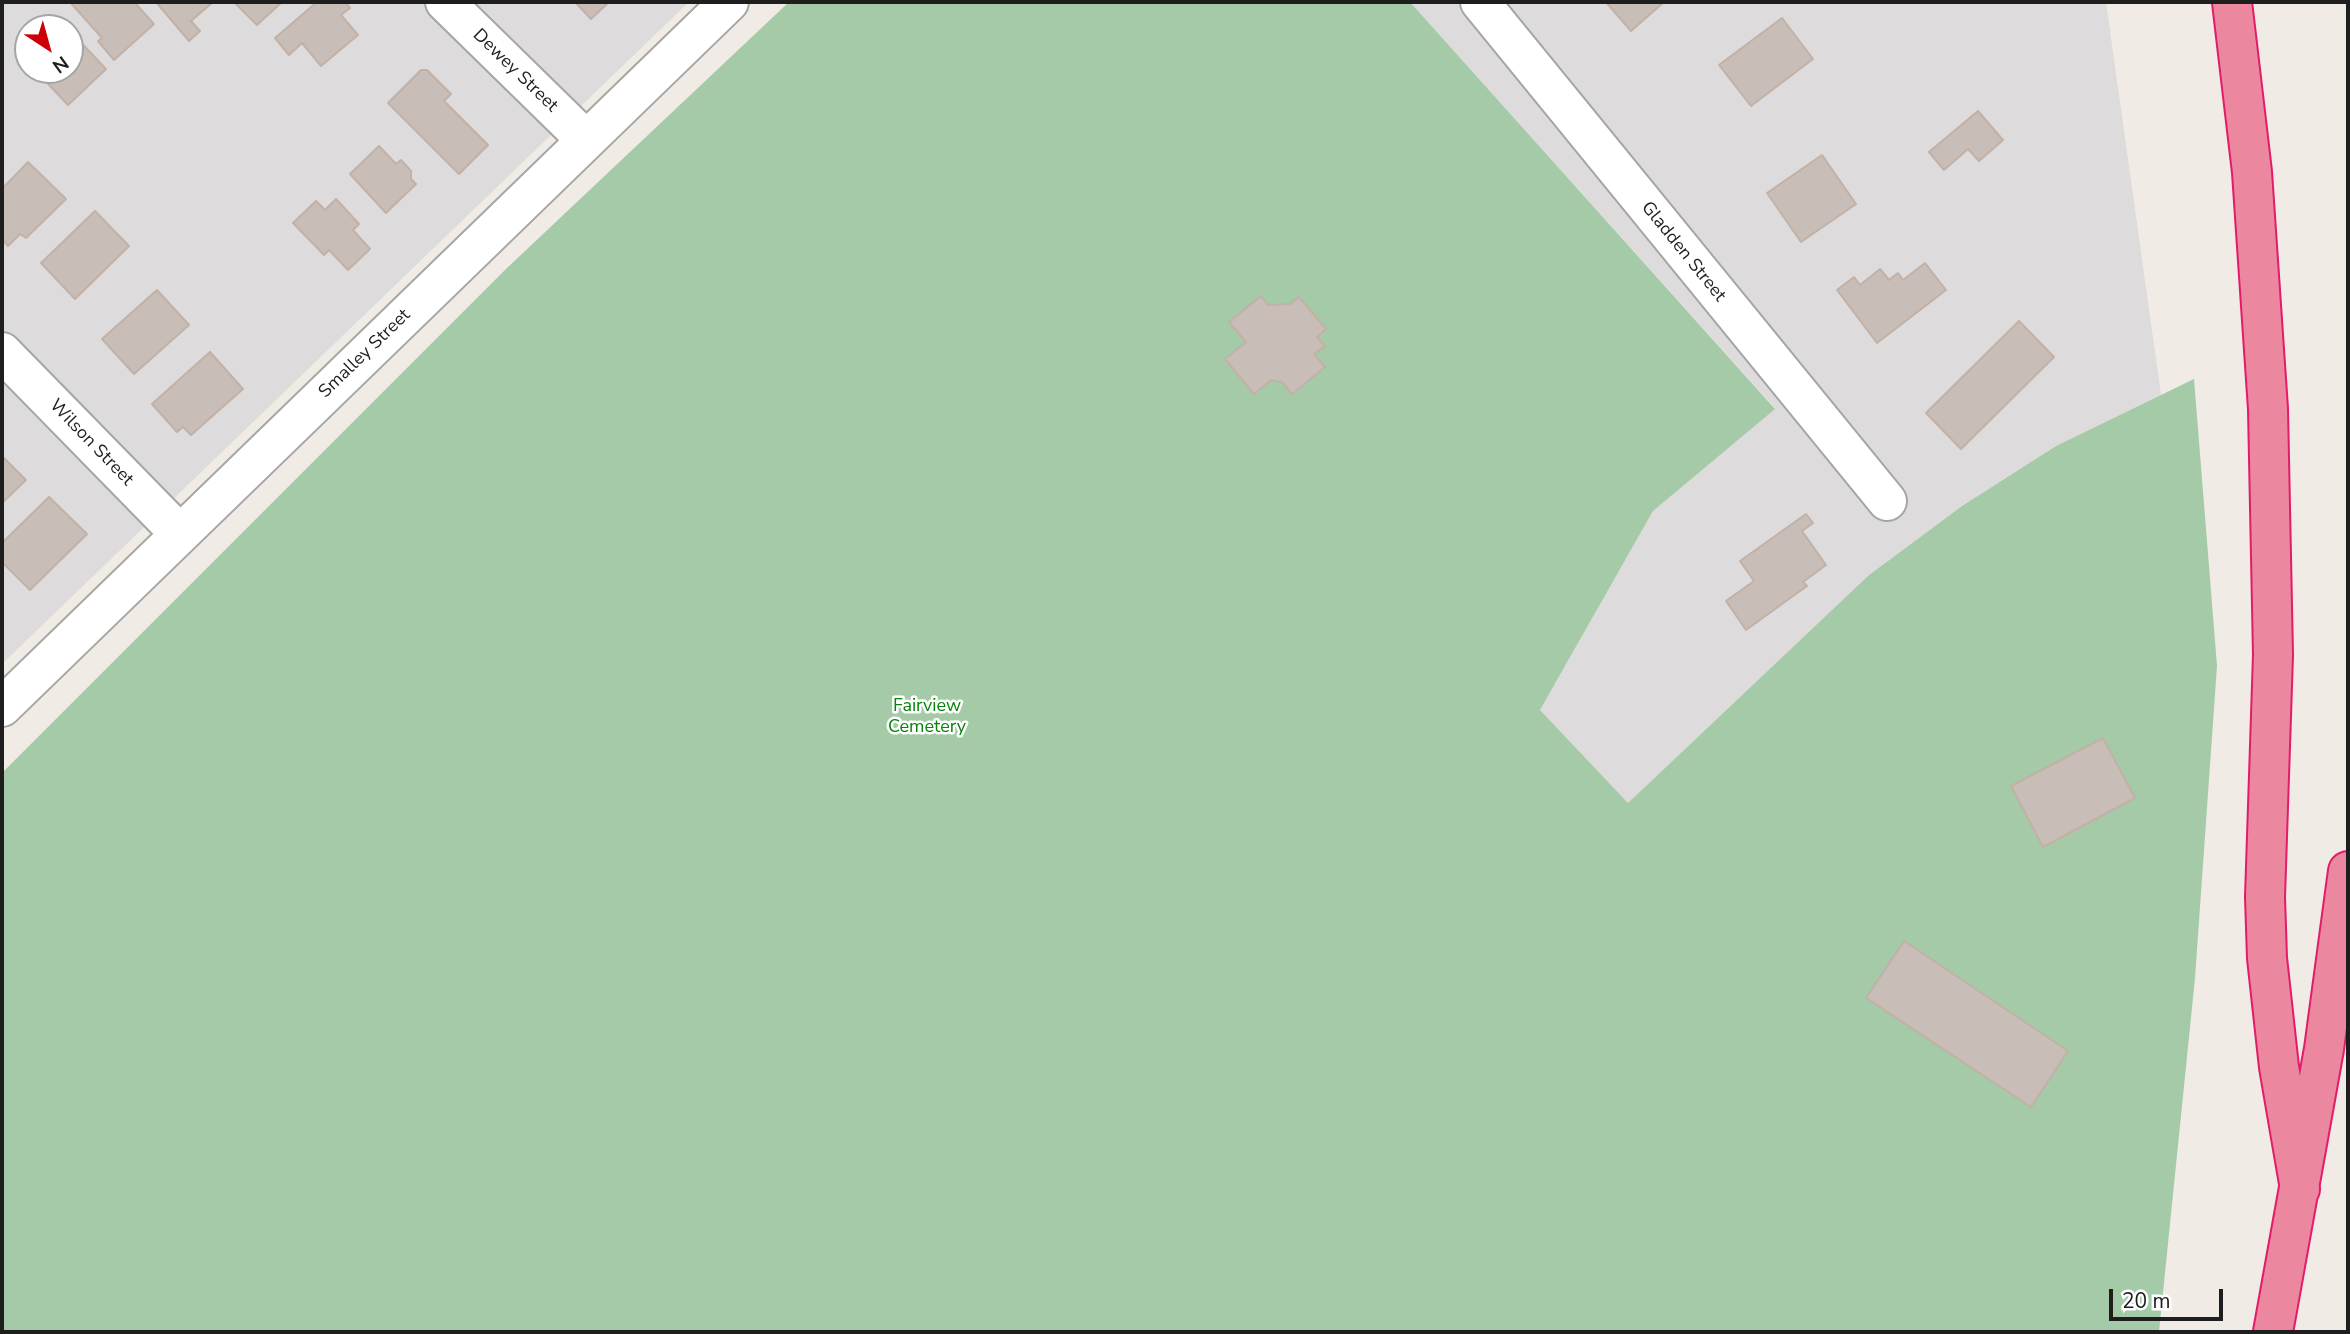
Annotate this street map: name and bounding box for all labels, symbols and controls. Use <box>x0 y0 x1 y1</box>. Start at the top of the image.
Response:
north arrow <box>14 14 84 84</box>
street label: Dewey Street <box>468 25 562 117</box>
text: N <box>47 50 74 79</box>
street label: Gladden Street <box>1636 198 1730 306</box>
street label: Smalley Street <box>315 305 415 403</box>
street label: Wilson Street <box>44 395 138 491</box>
park label: Fairview Cemetery <box>888 696 966 738</box>
scale bar <box>2112 1274 2226 1318</box>
text: 20 m <box>2122 1287 2171 1315</box>

